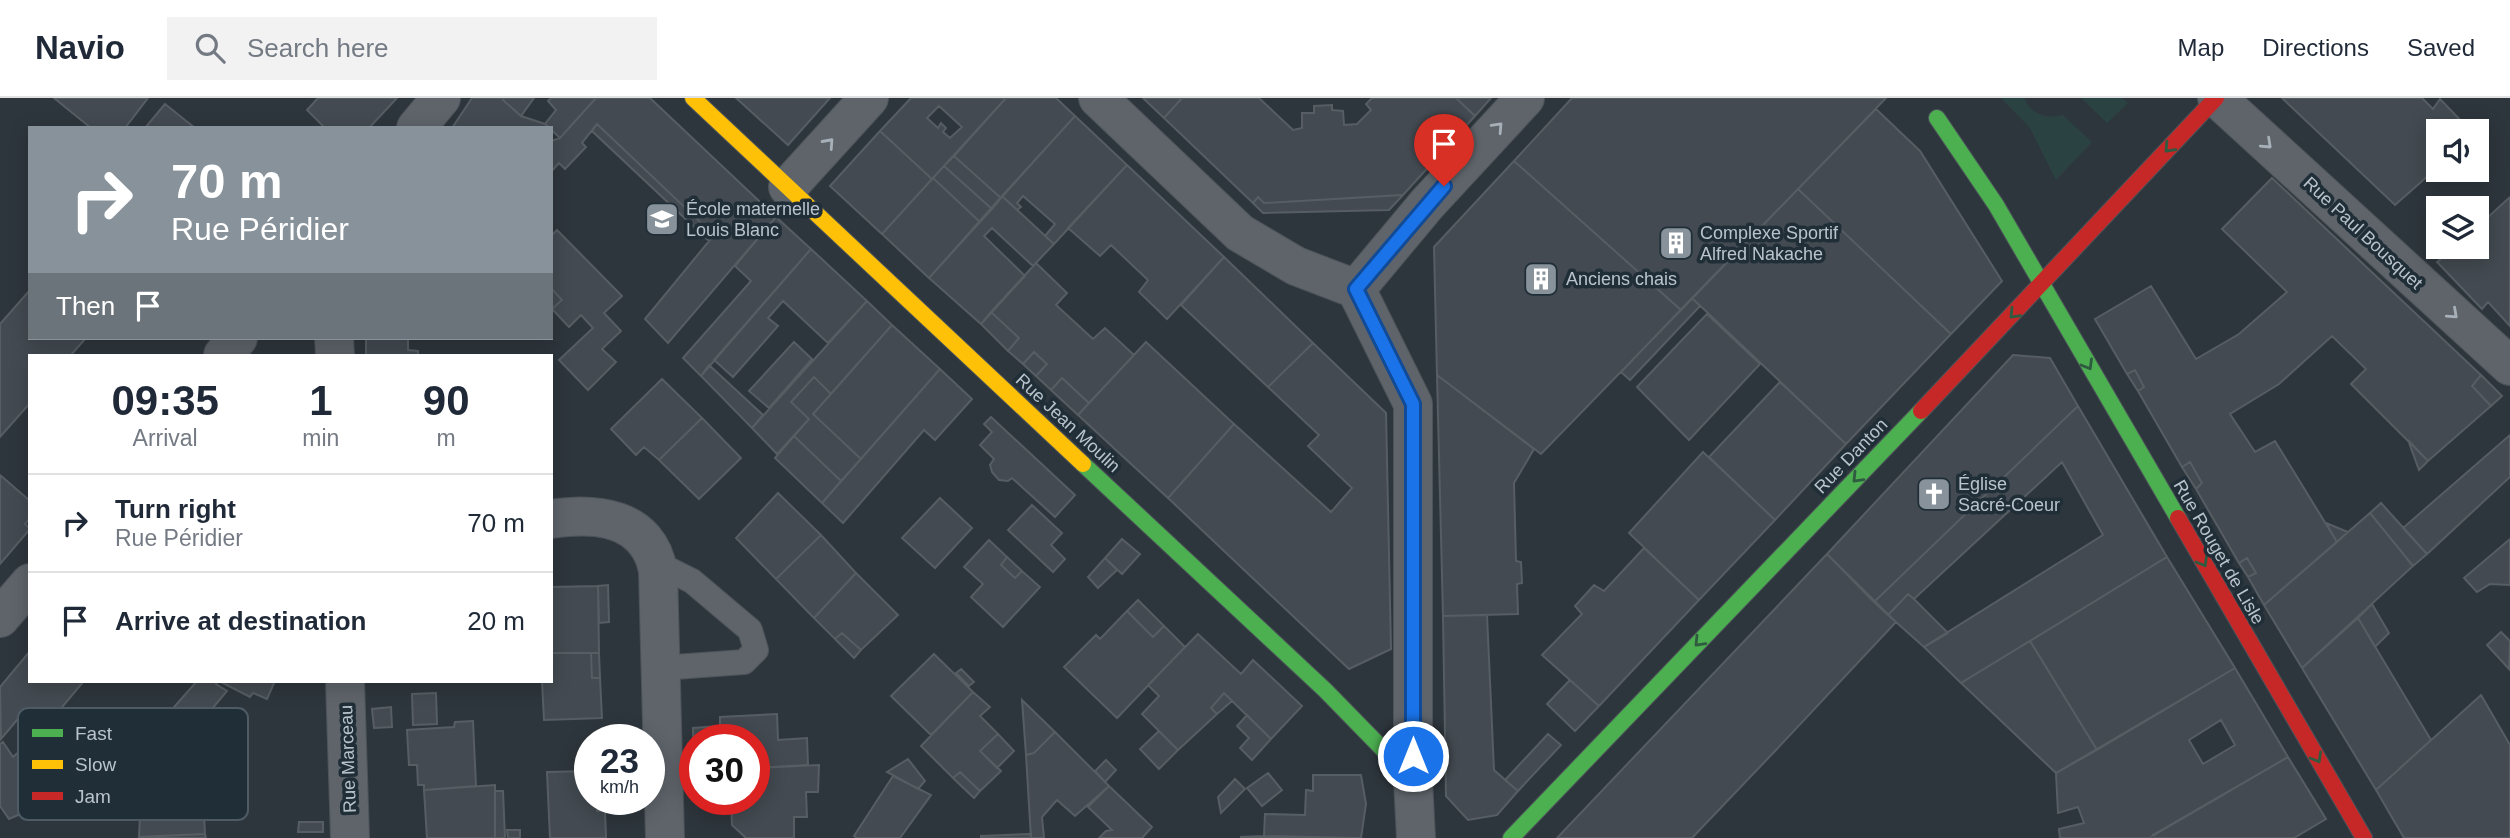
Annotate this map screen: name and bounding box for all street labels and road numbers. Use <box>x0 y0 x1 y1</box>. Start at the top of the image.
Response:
street label: Rue Paul Bousquet <box>2299 173 2427 293</box>
street label: Rue Jean Moulin <box>1012 370 1124 476</box>
street label: Rue Danton <box>1810 414 1892 498</box>
street label: Rue Rouget de Lisle <box>2170 476 2268 628</box>
street label: Rue Marceau <box>336 705 360 813</box>

